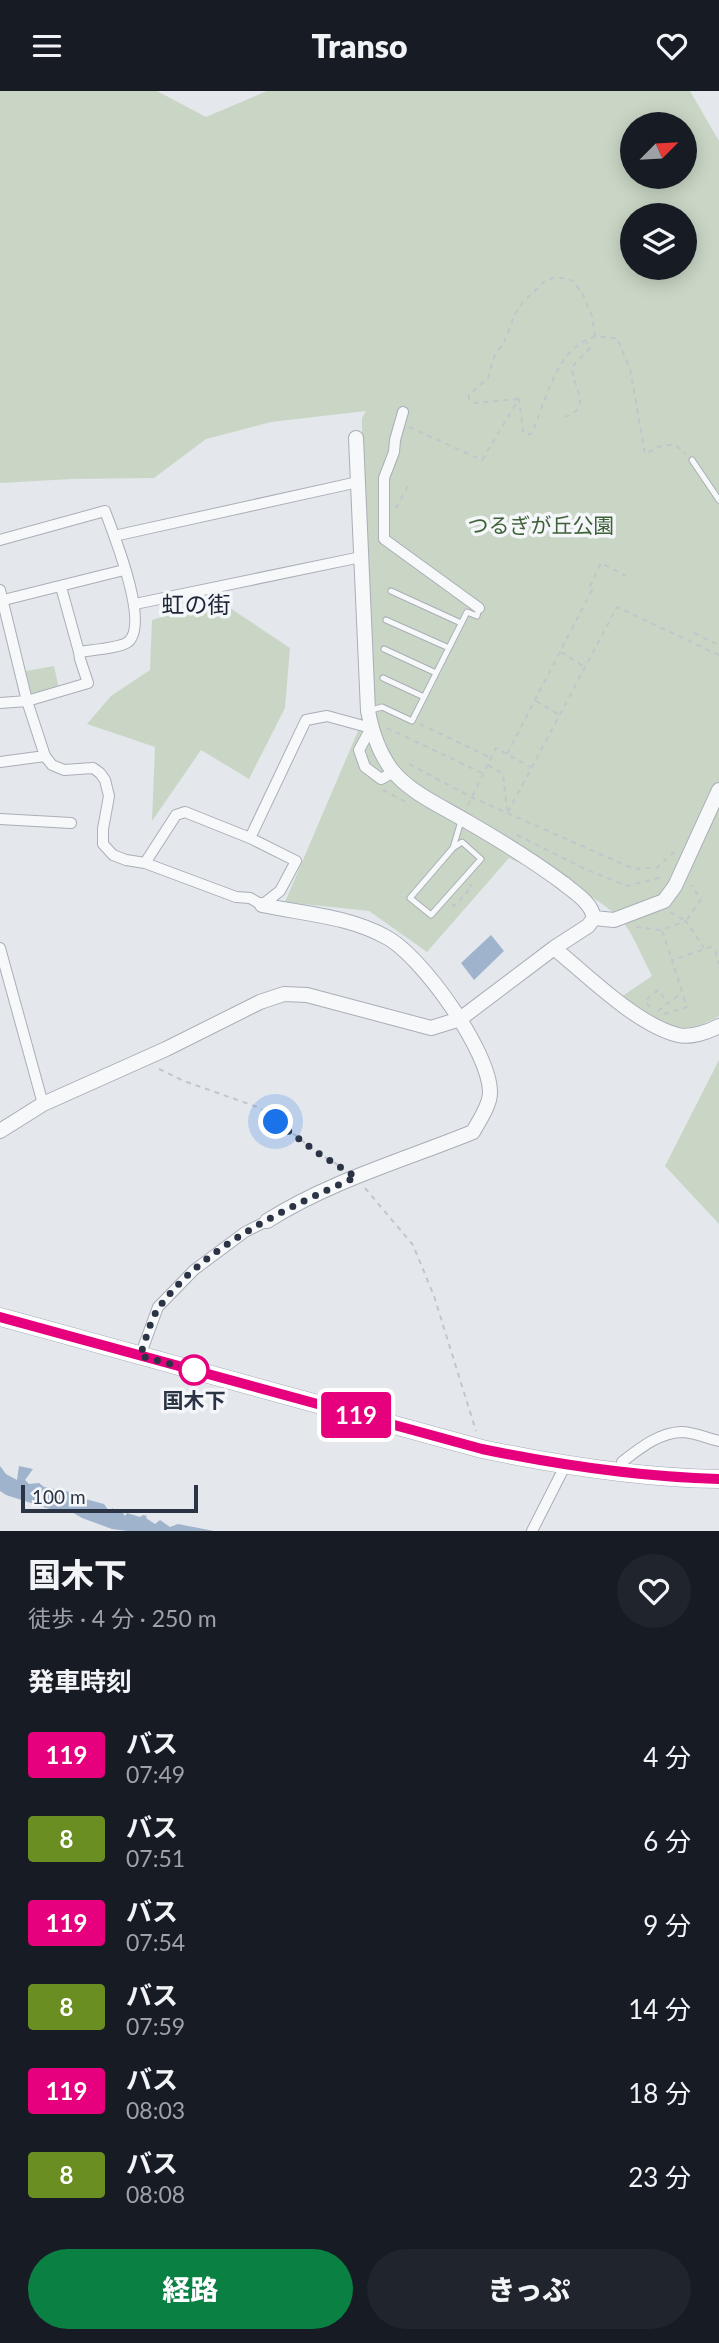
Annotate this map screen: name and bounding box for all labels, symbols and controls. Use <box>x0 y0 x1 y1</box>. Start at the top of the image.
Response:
text: Transo <box>311 26 408 65</box>
icon: menu <box>28 27 66 65</box>
icon: heart <box>653 27 691 65</box>
north arrow <box>620 112 696 189</box>
map controls <box>620 112 697 280</box>
button: layers <box>620 203 697 280</box>
park label: つるぎが丘公園 <box>468 512 615 537</box>
district label: 虹の街 <box>162 590 231 618</box>
your location <box>258 1104 293 1139</box>
marker: 国木下 <box>179 1355 209 1385</box>
place label: 国木下 <box>163 1387 226 1412</box>
line badge: 119 <box>316 1392 396 1438</box>
text: 119 <box>335 1400 377 1429</box>
scale bar <box>21 1482 198 1514</box>
text: 100 m <box>32 1485 86 1508</box>
text: 国木下 <box>28 1554 127 1594</box>
button: heart <box>617 1554 691 1628</box>
text: 徒歩 · 4 分 · 250 m <box>28 1604 217 1632</box>
text: 発車時刻 <box>28 1665 132 1697</box>
text: バス <box>126 1727 178 1759</box>
text: 119 <box>46 1740 87 1769</box>
text: 4 分 <box>643 1741 691 1773</box>
text: 07:49 <box>126 1760 185 1788</box>
text: バス <box>126 1811 178 1843</box>
text: 8 <box>60 1824 73 1853</box>
text: 6 分 <box>643 1825 691 1857</box>
text: 07:51 <box>126 1844 185 1872</box>
text: バス <box>126 1895 178 1927</box>
text: 119 <box>46 1908 87 1937</box>
text: 9 分 <box>643 1909 691 1941</box>
text: 07:54 <box>126 1928 185 1956</box>
text: バス <box>126 1979 178 2011</box>
text: 8 <box>60 1992 73 2021</box>
text: 14 分 <box>628 1993 691 2025</box>
text: 07:59 <box>126 2012 185 2040</box>
text: バス <box>126 2063 178 2095</box>
text: 119 <box>46 2076 87 2105</box>
text: 18 分 <box>628 2077 691 2109</box>
text: 08:03 <box>126 2096 185 2124</box>
text: バス <box>126 2147 178 2179</box>
text: 8 <box>60 2160 73 2189</box>
text: 23 分 <box>628 2161 691 2193</box>
text: 08:08 <box>126 2180 185 2208</box>
button: 経路 <box>28 2249 353 2329</box>
button: きっぷ <box>367 2249 691 2329</box>

